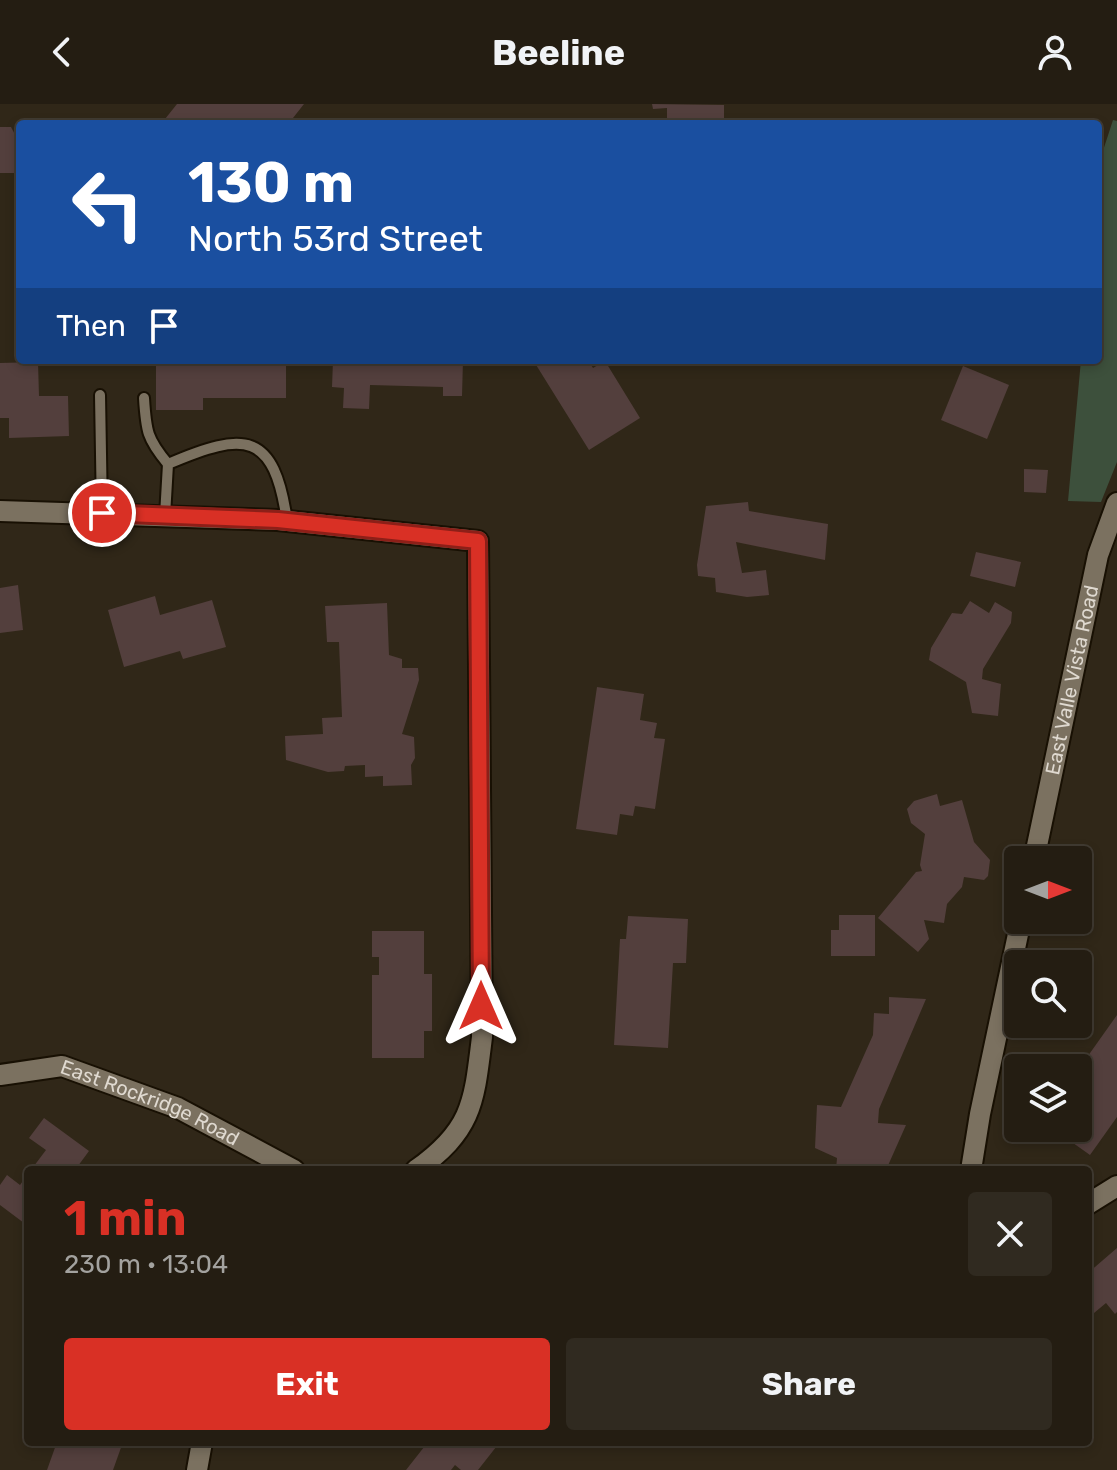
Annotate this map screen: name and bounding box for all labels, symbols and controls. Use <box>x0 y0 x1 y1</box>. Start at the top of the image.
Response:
icon: back <box>40 30 84 74</box>
icon: person <box>1033 30 1077 74</box>
text: Beeline <box>492 31 625 74</box>
text: 130 m <box>188 150 354 216</box>
icon: left <box>56 152 160 256</box>
text: North 53rd Street <box>188 217 483 260</box>
icon: arrive <box>142 304 186 348</box>
text: Then <box>56 308 126 344</box>
pin <box>68 479 136 547</box>
icon: arrive <box>80 491 124 535</box>
street label: East Valle Vista Road <box>1040 583 1103 777</box>
north arrow <box>1004 846 1092 934</box>
map controls <box>1004 846 1092 1142</box>
button: search <box>1004 950 1092 1038</box>
position arrow <box>439 964 523 1048</box>
button: layers <box>1004 1054 1092 1142</box>
street label: East Rockridge Road <box>57 1055 244 1151</box>
text: 1 min <box>64 1190 187 1247</box>
button: close <box>968 1192 1052 1276</box>
text: 230 m · 13:04 <box>64 1249 228 1280</box>
button: Exit <box>64 1338 550 1430</box>
button: Share <box>566 1338 1052 1430</box>

